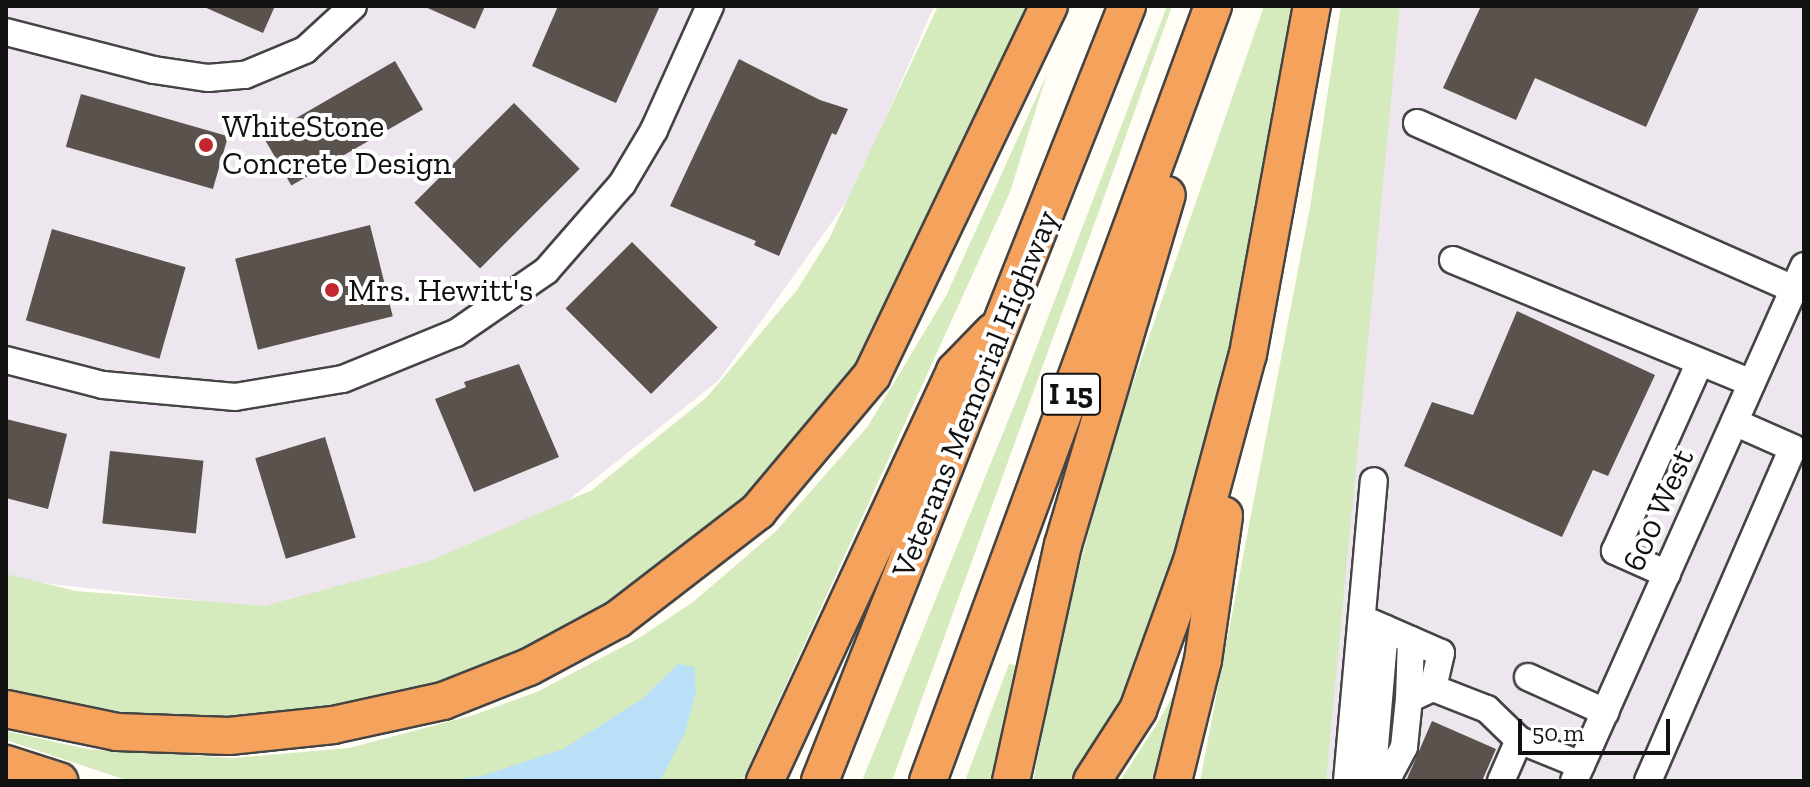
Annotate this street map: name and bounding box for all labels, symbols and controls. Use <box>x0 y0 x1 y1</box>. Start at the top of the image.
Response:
place label: WhiteStone Concrete Design <box>222 108 451 183</box>
marker: WhiteStone Concrete Design <box>197 136 215 154</box>
street label: Veterans Memorial Highway <box>884 205 1066 583</box>
place label: Mrs. Hewitt's <box>348 271 533 309</box>
marker: Mrs. Hewitt's <box>323 281 341 299</box>
road number: I 15 <box>1041 368 1101 420</box>
street label: 600 West <box>1614 443 1702 577</box>
scale bar <box>1522 703 1674 753</box>
text: 50 m <box>1532 718 1584 747</box>

